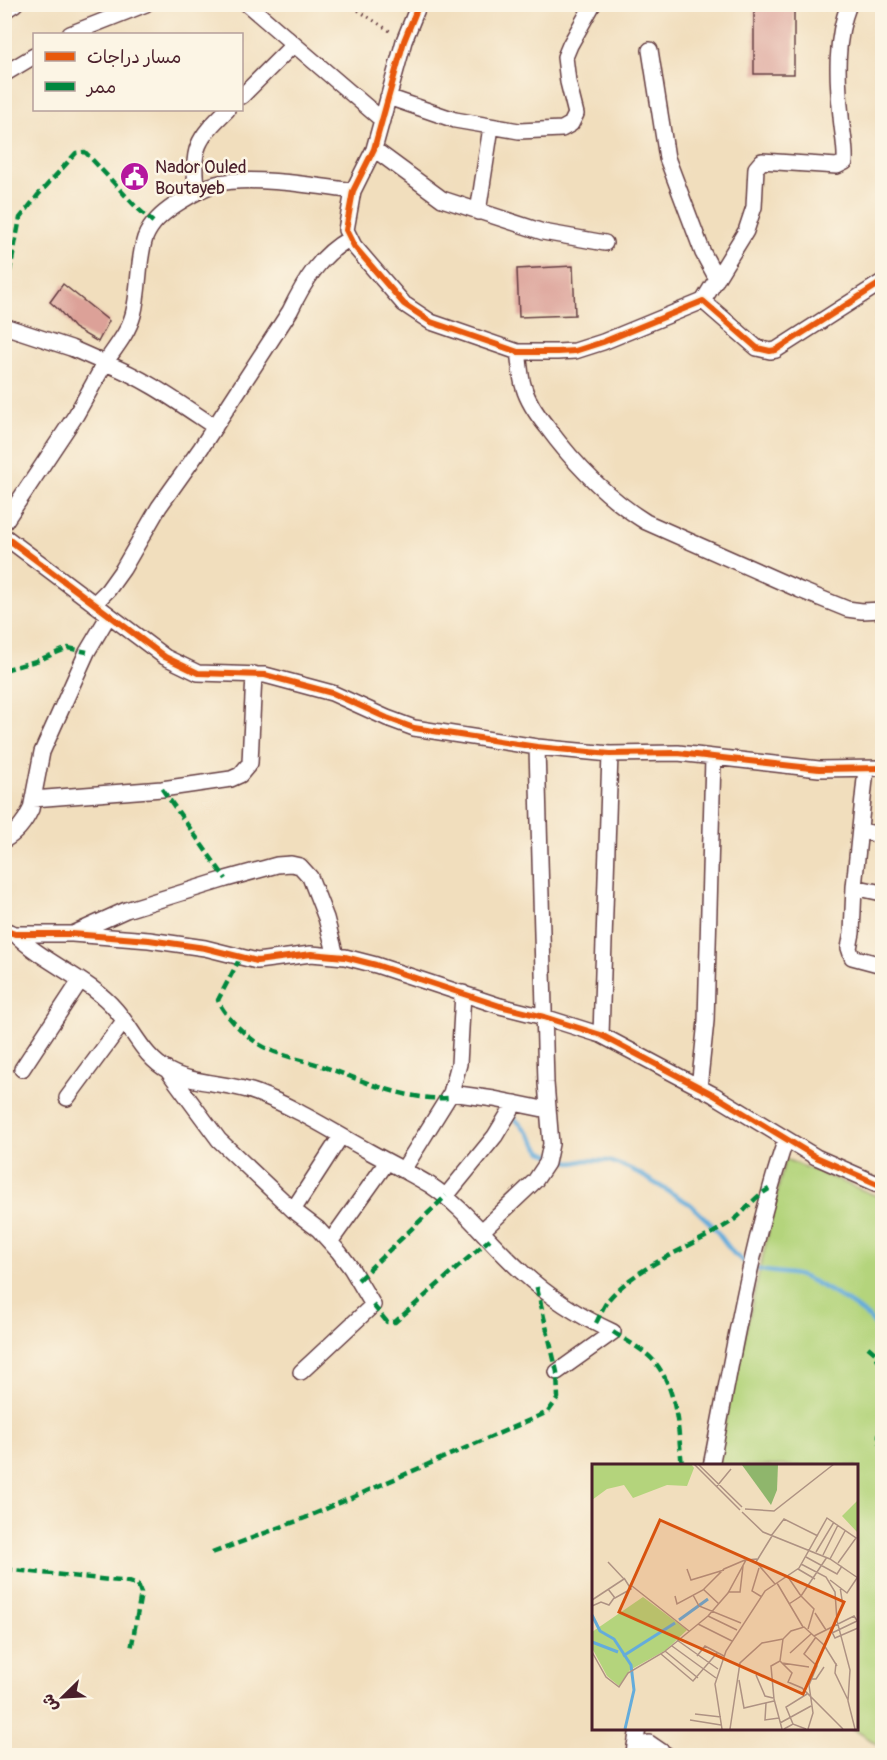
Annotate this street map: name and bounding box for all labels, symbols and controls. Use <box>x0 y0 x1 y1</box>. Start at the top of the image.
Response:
legend <box>33 33 243 111</box>
text: مسار دراجات <box>87 46 181 69</box>
text: ممر <box>85 76 116 99</box>
place label: Nador Ouled Boutayeb <box>155 156 246 200</box>
public building icon: Nador Ouled Boutayeb <box>118 161 150 193</box>
inset map <box>592 1464 857 1730</box>
north arrow <box>33 1667 93 1727</box>
text: ش <box>37 1691 63 1715</box>

